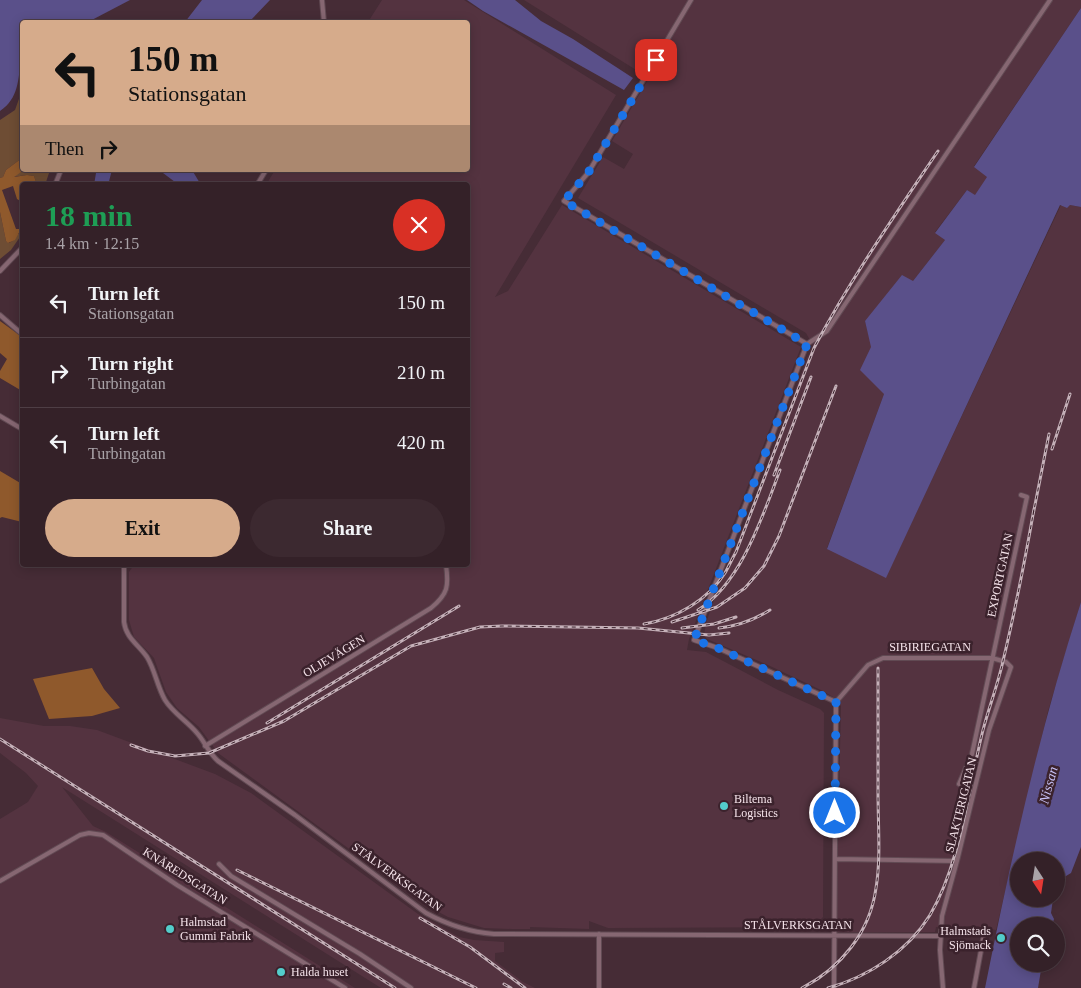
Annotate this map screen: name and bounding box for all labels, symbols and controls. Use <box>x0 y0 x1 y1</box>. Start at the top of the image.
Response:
pin <box>635 39 677 81</box>
icon: left <box>45 40 110 105</box>
text: 150 m <box>128 40 218 79</box>
icon: arrive <box>642 46 670 74</box>
text: Stationsgatan <box>128 81 247 106</box>
icon: right <box>94 135 122 163</box>
text: Then <box>45 138 84 159</box>
text: 18 min <box>45 199 133 232</box>
button: close <box>393 199 445 251</box>
text: 1.4 km · 12:15 <box>45 235 139 252</box>
text: Turn left <box>88 283 160 304</box>
icon: left <box>45 289 73 317</box>
text: 150 m <box>397 292 445 313</box>
text: Stationsgatan <box>88 305 174 322</box>
text: Turn right <box>88 353 173 374</box>
icon: right <box>45 359 73 387</box>
text: 210 m <box>397 362 445 383</box>
text: Turbingatan <box>88 375 166 392</box>
text: Turn left <box>88 423 160 444</box>
icon: left <box>45 429 73 457</box>
text: 420 m <box>397 432 445 453</box>
text: Turbingatan <box>88 445 166 462</box>
button: Exit <box>45 499 240 557</box>
button: Share <box>250 499 445 557</box>
street label: EXPORTGATAN <box>984 531 1016 618</box>
street label: OLJEVÄGEN <box>300 632 368 680</box>
street label: SIBIRIEGATAN <box>889 640 971 654</box>
street label: SLAKTERIGATAN <box>942 756 980 854</box>
water label: Nissan <box>1036 765 1061 806</box>
position arrow <box>808 786 860 838</box>
place label: Biltema Logistics <box>734 792 778 820</box>
marker: Biltema Logistics <box>718 800 730 812</box>
street label: STÅLVERKSGATAN <box>349 840 445 915</box>
street label: KNÄREDSGATAN <box>140 845 230 908</box>
north arrow <box>1010 852 1065 908</box>
map controls <box>1010 852 1065 972</box>
place label: Halmstad Gummi Fabrik <box>180 915 251 943</box>
button: search <box>1010 917 1065 972</box>
street label: STÅLVERKSGATAN <box>744 918 852 932</box>
marker: Halmstad Gummi Fabrik <box>164 923 176 935</box>
place label: Halmstads Sjömack <box>940 924 991 952</box>
marker: Halmstads Sjömack <box>995 932 1007 944</box>
place label: Halda huset <box>291 965 349 979</box>
marker: Halda huset <box>275 966 287 978</box>

